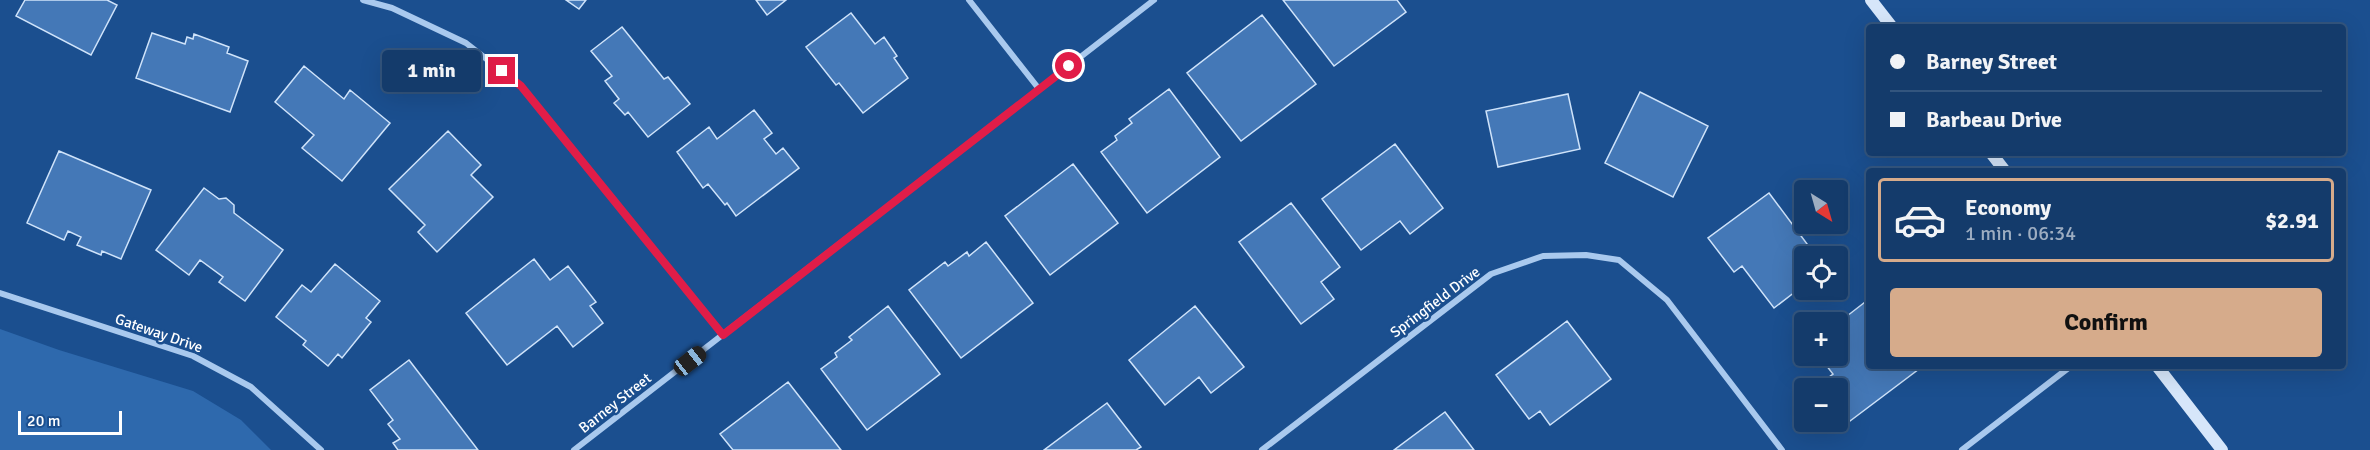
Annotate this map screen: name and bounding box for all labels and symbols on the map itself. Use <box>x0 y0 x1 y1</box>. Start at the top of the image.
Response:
callout: 1 min <box>382 50 481 92</box>
route start <box>1055 52 1082 79</box>
route end <box>488 57 515 84</box>
north arrow <box>1794 180 1848 234</box>
street label: Springfield Drive <box>1387 262 1483 342</box>
street label: Gateway Drive <box>113 310 205 356</box>
car <box>670 343 710 379</box>
street label: Barney Street <box>575 369 655 437</box>
scale bar <box>18 408 122 436</box>

